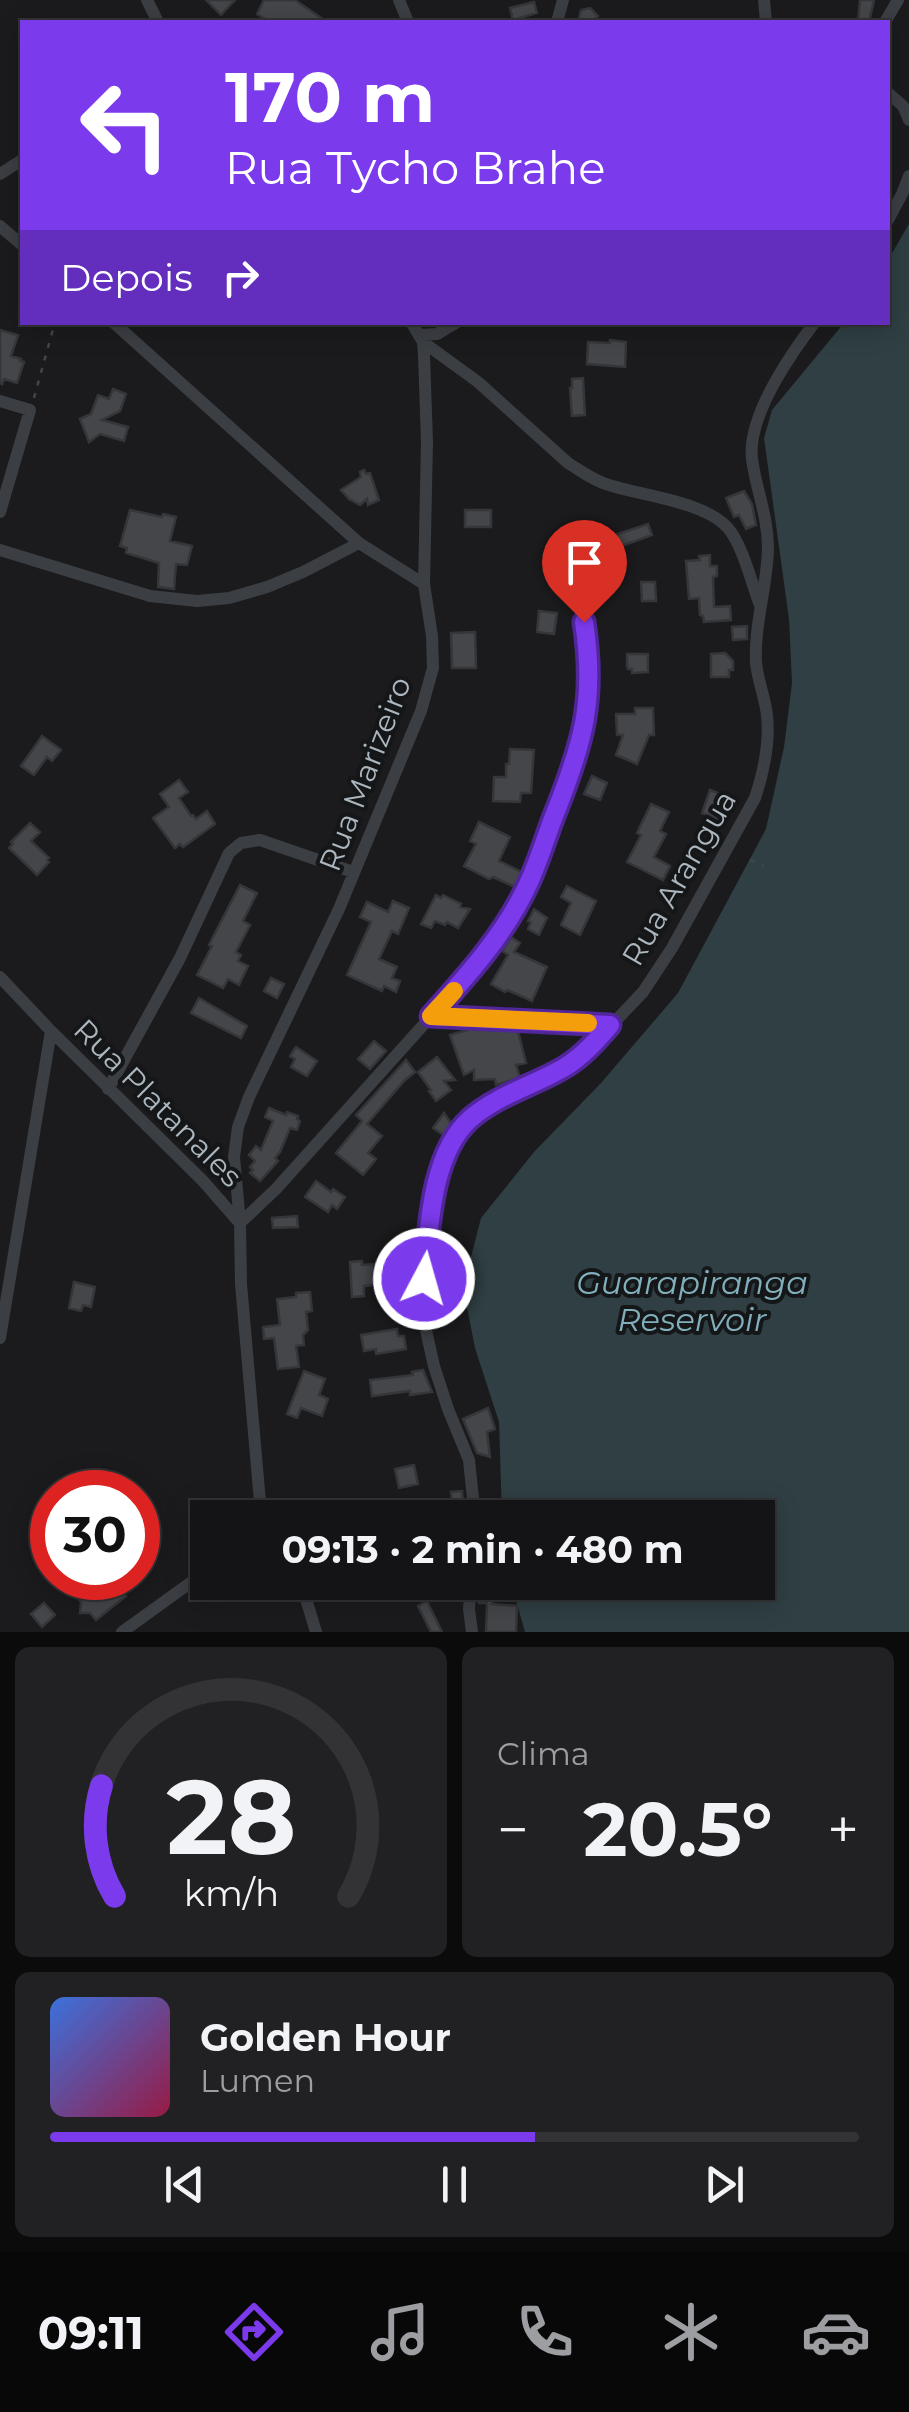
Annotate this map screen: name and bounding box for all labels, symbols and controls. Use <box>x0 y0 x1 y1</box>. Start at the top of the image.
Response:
text: 170 m <box>225 54 435 140</box>
icon: left <box>60 60 190 190</box>
text: Rua Tycho Brahe <box>225 140 605 195</box>
icon: right <box>213 250 268 305</box>
text: Depois <box>60 254 193 301</box>
pin <box>542 520 627 623</box>
icon: arrive <box>557 535 612 590</box>
street label: Rua Marizeiro <box>311 672 419 876</box>
street label: Rua Arangua <box>614 784 744 972</box>
street label: Rua Platanales <box>66 1011 250 1195</box>
position arrow <box>372 1227 476 1331</box>
water label: Guarapiranga Reservoir <box>576 1263 808 1339</box>
speed limit sign: 30 <box>30 1470 160 1600</box>
text: 09:13 · 2 min · 480 m <box>281 1526 684 1573</box>
text: Clima <box>497 1734 590 1773</box>
text: 28 <box>166 1753 296 1880</box>
text: 20.5° <box>583 1783 773 1875</box>
text: − <box>497 1796 529 1863</box>
text: + <box>827 1796 859 1863</box>
text: km/h <box>183 1871 279 1915</box>
text: Golden Hour <box>200 2014 451 2061</box>
text: Lumen <box>200 2061 315 2100</box>
icon: previous <box>157 2157 212 2212</box>
icon: pause <box>427 2157 482 2212</box>
icon: next <box>697 2157 752 2212</box>
icon: directions <box>219 2297 289 2367</box>
icon: music <box>365 2297 435 2367</box>
icon: phone <box>510 2297 580 2367</box>
icon: climate <box>656 2297 726 2367</box>
icon: car <box>801 2297 871 2367</box>
text: 09:11 <box>38 2305 144 2360</box>

